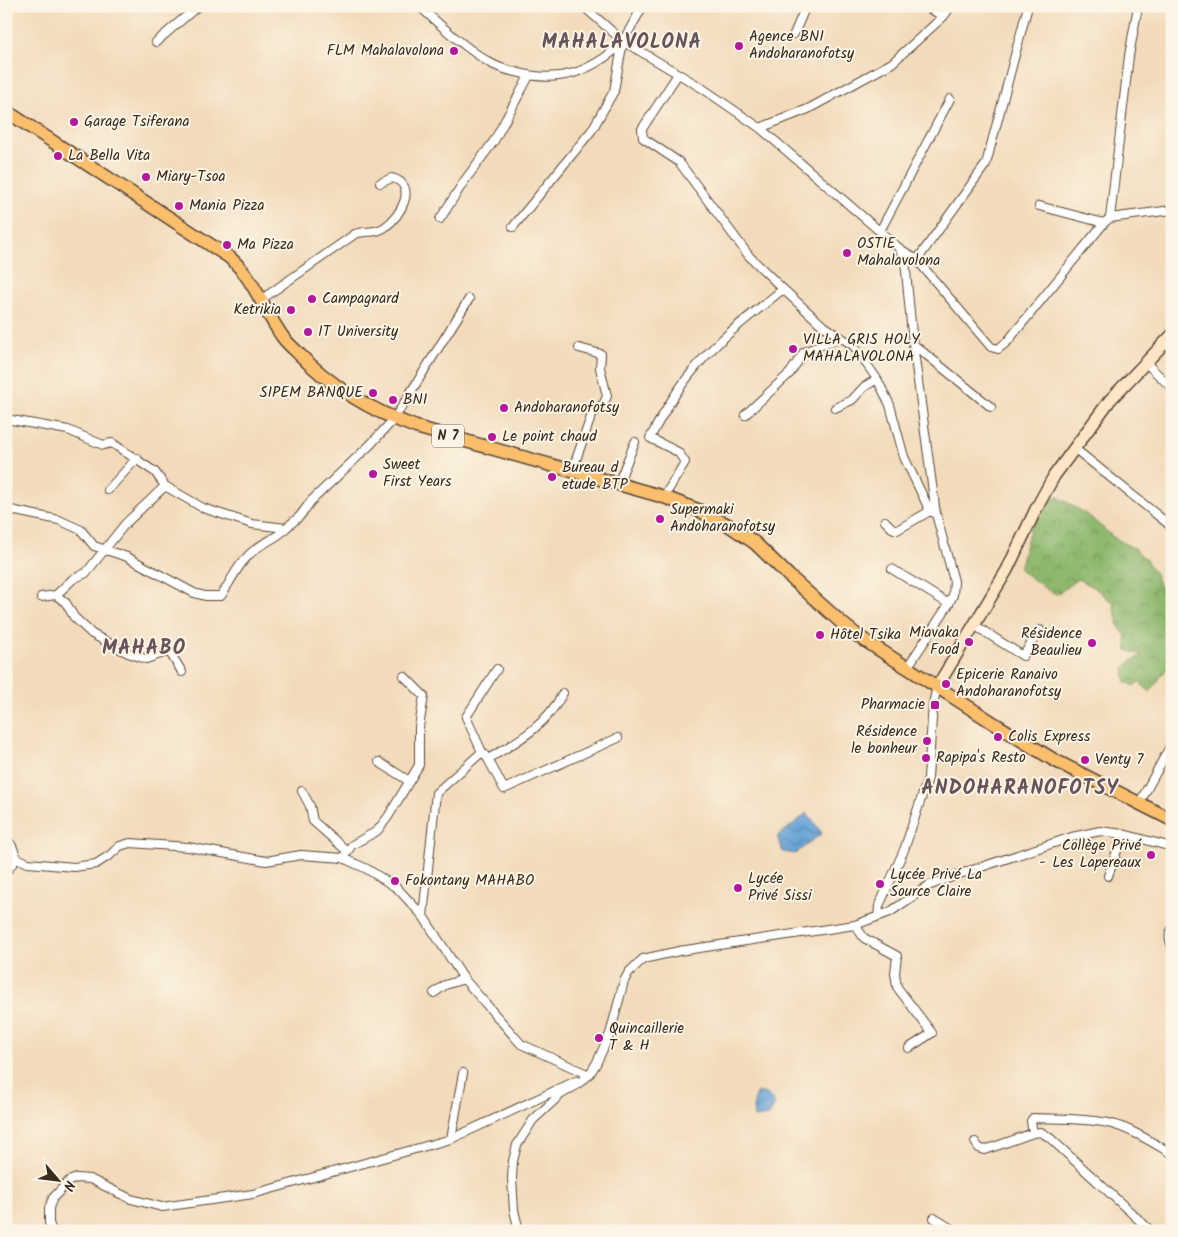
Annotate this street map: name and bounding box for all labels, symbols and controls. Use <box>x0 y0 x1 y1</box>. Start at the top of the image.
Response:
place label: Agence BNI Andoharanofotsy <box>749 25 855 66</box>
district label: MAHALAVOLONA <box>542 27 702 59</box>
place label: FLM Mahalavolona <box>327 39 444 63</box>
marker: Agence BNI Andoharanofotsy <box>733 40 745 52</box>
marker: FLM Mahalavolona <box>448 45 460 57</box>
place label: Garage Tsiferana <box>84 110 190 134</box>
marker: Garage Tsiferana <box>68 116 80 128</box>
place label: La Bella Vita <box>68 144 150 168</box>
marker: La Bella Vita <box>52 150 64 162</box>
place label: Miary-Tsoa <box>156 165 226 189</box>
marker: Miary-Tsoa <box>140 171 152 183</box>
place label: Mania Pizza <box>189 194 264 218</box>
marker: Mania Pizza <box>173 200 185 212</box>
place label: OSTIE Mahalavolona <box>857 232 940 273</box>
place label: Ma Pizza <box>237 233 294 257</box>
marker: Ma Pizza <box>221 239 233 251</box>
marker: OSTIE Mahalavolona <box>841 247 853 259</box>
place label: Campagnard <box>322 287 399 311</box>
marker: Campagnard <box>306 293 318 305</box>
place label: Ketrikia <box>233 298 281 322</box>
marker: Ketrikia <box>285 304 297 316</box>
place label: IT University <box>318 320 399 344</box>
marker: IT University <box>302 326 314 338</box>
place label: VILLA GRIS HOLY MAHALAVOLONA <box>803 328 921 369</box>
marker: VILLA GRIS HOLY MAHALAVOLONA <box>787 343 799 355</box>
place label: SIPEM BANQUE <box>259 381 364 405</box>
marker: SIPEM BANQUE <box>367 387 379 399</box>
place label: BNI <box>403 388 428 412</box>
marker: BNI <box>387 394 399 406</box>
place label: Andoharanofotsy <box>514 396 620 420</box>
marker: Andoharanofotsy <box>498 402 510 414</box>
road number: N 7 <box>432 424 464 448</box>
place label: Le point chaud <box>502 425 597 449</box>
marker: Le point chaud <box>486 431 498 443</box>
place label: Sweet First Years <box>383 453 452 494</box>
place label: Bureau d etude BTP <box>562 456 629 497</box>
marker: Sweet First Years <box>367 468 379 480</box>
marker: Bureau d etude BTP <box>546 471 558 483</box>
place label: Supermaki Andoharanofotsy <box>670 498 776 539</box>
marker: Supermaki Andoharanofotsy <box>654 513 666 525</box>
place label: Miavaka Food <box>909 621 960 662</box>
place label: Résidence Beaulieu <box>1021 622 1082 663</box>
place label: Hôtel Tsika <box>830 623 901 647</box>
marker: Hôtel Tsika <box>814 629 826 641</box>
district label: MAHABO <box>102 633 186 665</box>
marker: Miavaka Food <box>963 636 975 648</box>
marker: Résidence Beaulieu <box>1086 637 1098 649</box>
place label: Epicerie Ranaivo Andoharanofotsy <box>956 663 1062 704</box>
marker: Epicerie Ranaivo Andoharanofotsy <box>940 678 952 690</box>
place label: Pharmacie <box>861 693 925 717</box>
marker: Pharmacie <box>929 699 941 711</box>
place label: Résidence le bonheur <box>851 720 918 761</box>
place label: Colis Express <box>1008 725 1091 749</box>
marker: Colis Express <box>992 731 1004 743</box>
marker: Résidence le bonheur <box>921 735 933 747</box>
place label: Rapipa's Resto <box>936 746 1026 770</box>
place label: Venty 7 <box>1095 748 1145 772</box>
marker: Rapipa's Resto <box>920 752 932 764</box>
marker: Venty 7 <box>1079 754 1091 766</box>
district label: ANDOHARANOFOTSY <box>921 773 1120 805</box>
place label: Collège Privé - Les Lapereaux <box>1039 834 1142 875</box>
marker: Collège Privé - Les Lapereaux <box>1145 849 1157 861</box>
place label: Lycée Privé La Source Claire <box>890 863 982 904</box>
place label: Lycée Privé Sissi <box>748 867 813 908</box>
place label: Fokontany MAHABO <box>405 869 534 893</box>
marker: Fokontany MAHABO <box>389 875 401 887</box>
marker: Lycée Privé La Source Claire <box>874 878 886 890</box>
marker: Lycée Privé Sissi <box>732 882 744 894</box>
place label: Quincaillerie T & H <box>609 1017 684 1058</box>
marker: Quincaillerie T & H <box>593 1032 605 1044</box>
north arrow <box>32 1154 82 1204</box>
text: N <box>57 1177 80 1195</box>

